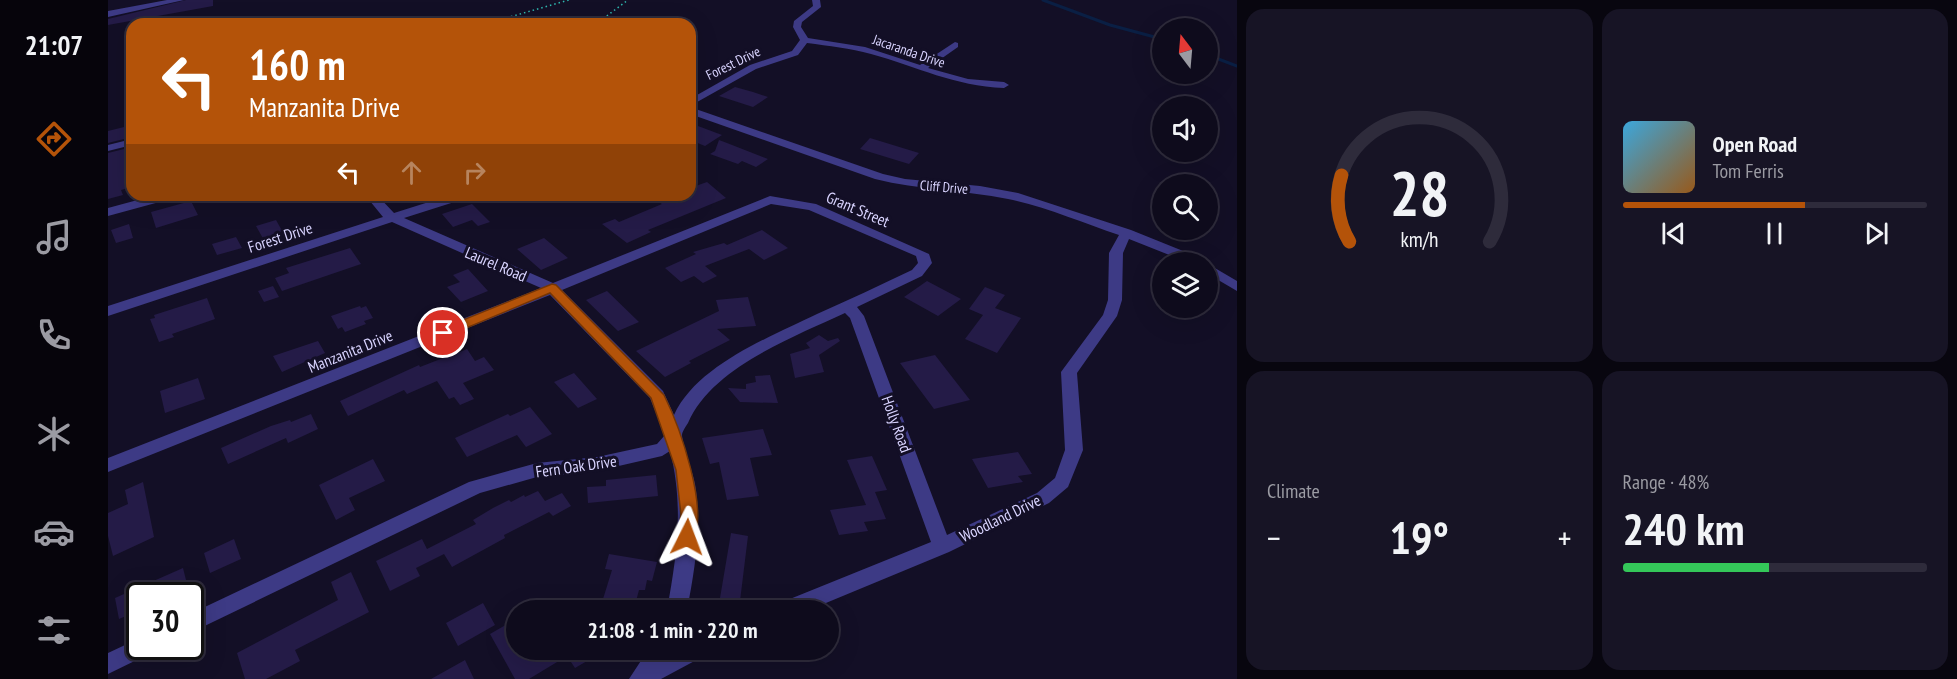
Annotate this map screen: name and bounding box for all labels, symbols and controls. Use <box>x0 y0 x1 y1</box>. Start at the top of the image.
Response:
north arrow <box>1152 18 1218 84</box>
map controls <box>1152 18 1218 318</box>
text: 21:07 <box>25 28 83 62</box>
street label: Jacaranda Drive <box>870 30 948 72</box>
text: 160 m <box>249 37 346 92</box>
icon: left <box>150 42 228 120</box>
street label: Forest Drive <box>703 42 763 84</box>
text: Manzanita Drive <box>249 90 400 124</box>
button: sound <box>1152 96 1218 162</box>
icon: directions <box>33 118 75 160</box>
text: Open Road <box>1713 130 1797 158</box>
text: 28 <box>1389 153 1449 234</box>
icon: left <box>332 156 365 189</box>
icon: ahead <box>395 156 428 189</box>
icon: right <box>458 156 491 189</box>
text: Tom Ferris <box>1713 158 1784 184</box>
button: search <box>1152 174 1218 240</box>
street label: Cliff Drive <box>919 176 969 198</box>
street label: Grant Street <box>823 187 893 231</box>
icon: music <box>33 216 75 258</box>
street label: Forest Drive <box>245 217 315 257</box>
icon: previous <box>1657 217 1690 250</box>
icon: pause <box>1758 217 1791 250</box>
icon: next <box>1860 217 1893 250</box>
text: km/h <box>1400 226 1438 254</box>
street label: Laurel Road <box>462 242 530 286</box>
button: layers <box>1152 252 1218 318</box>
pin <box>417 307 468 358</box>
icon: phone <box>33 314 75 356</box>
icon: arrive <box>426 316 459 349</box>
street label: Manzanita Drive <box>305 325 395 377</box>
street label: Holly Road <box>877 393 917 455</box>
icon: climate <box>33 413 75 455</box>
street label: Fern Oak Drive <box>534 450 618 482</box>
text: Range · 48% <box>1623 469 1709 495</box>
text: Climate <box>1267 478 1320 504</box>
street label: Woodland Drive <box>956 490 1044 546</box>
text: 240 km <box>1623 499 1745 557</box>
position arrow <box>655 505 719 569</box>
text: 19° <box>1390 508 1449 566</box>
icon: car <box>33 511 75 553</box>
text: − <box>1267 516 1281 559</box>
text: + <box>1558 516 1572 559</box>
speed limit sign: 30 <box>126 582 204 660</box>
icon: filters <box>33 609 75 651</box>
text: 21:08 · 1 min · 220 m <box>587 616 758 644</box>

